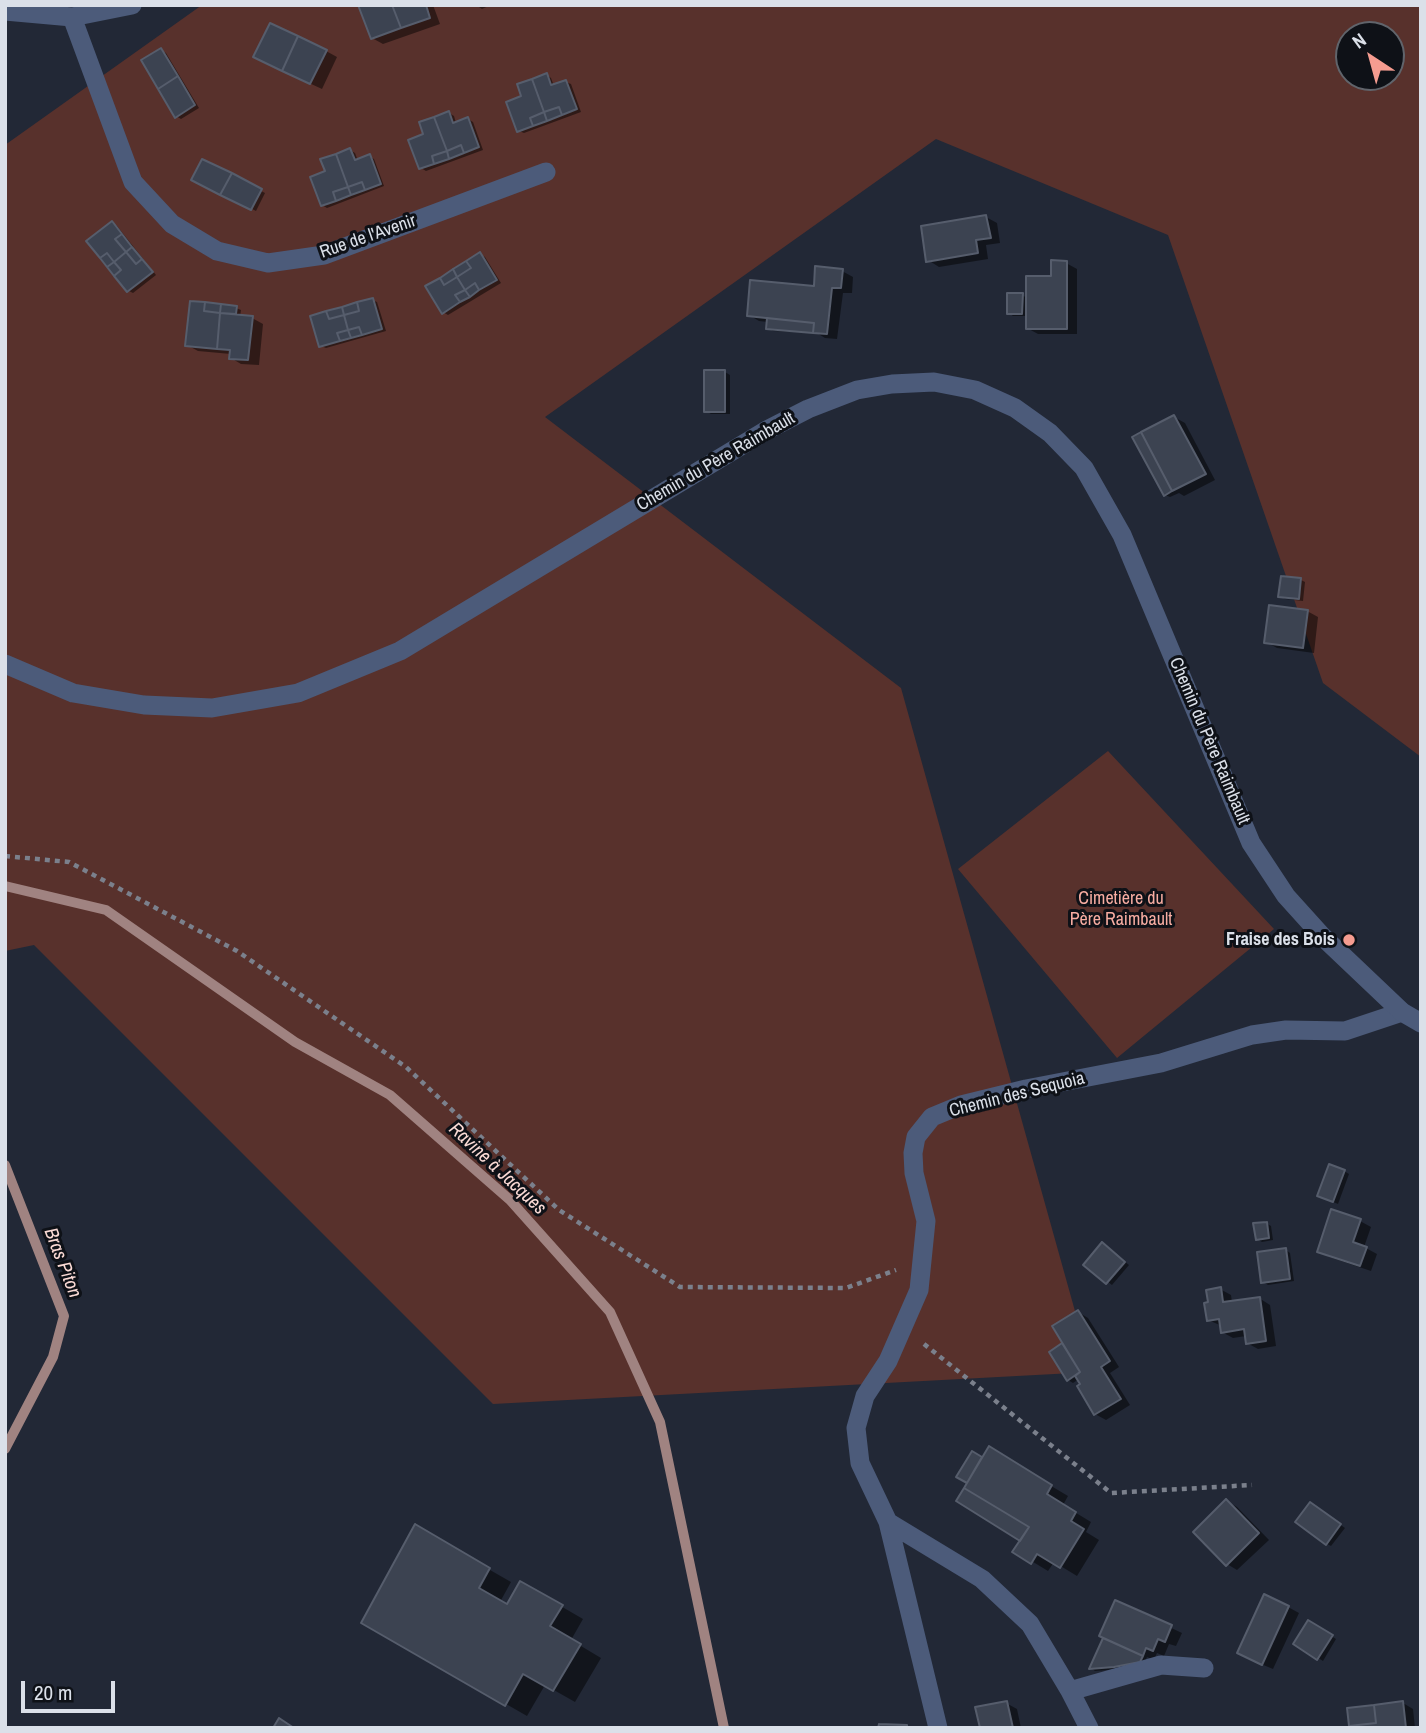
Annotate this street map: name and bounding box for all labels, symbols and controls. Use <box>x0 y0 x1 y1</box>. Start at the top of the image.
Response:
north arrow <box>1335 21 1405 91</box>
text: N <box>1347 27 1371 54</box>
street label: Rue de l'Avenir <box>317 210 419 264</box>
street label: Chemin du Père Raimbault <box>633 408 799 516</box>
street label: Chemin du Père Raimbault <box>1164 654 1254 828</box>
park label: Cimetière du Père Raimbault <box>1070 888 1172 930</box>
place label: Fraise des Bois <box>1226 929 1335 951</box>
marker: Fraise des Bois <box>1341 932 1357 948</box>
street label: Chemin des Sequoia <box>947 1068 1087 1122</box>
water label: Ravine à Jacques <box>444 1118 550 1220</box>
water label: Bras Piton <box>38 1225 86 1301</box>
scale bar <box>24 1666 119 1710</box>
text: 20 m <box>34 1678 72 1707</box>

